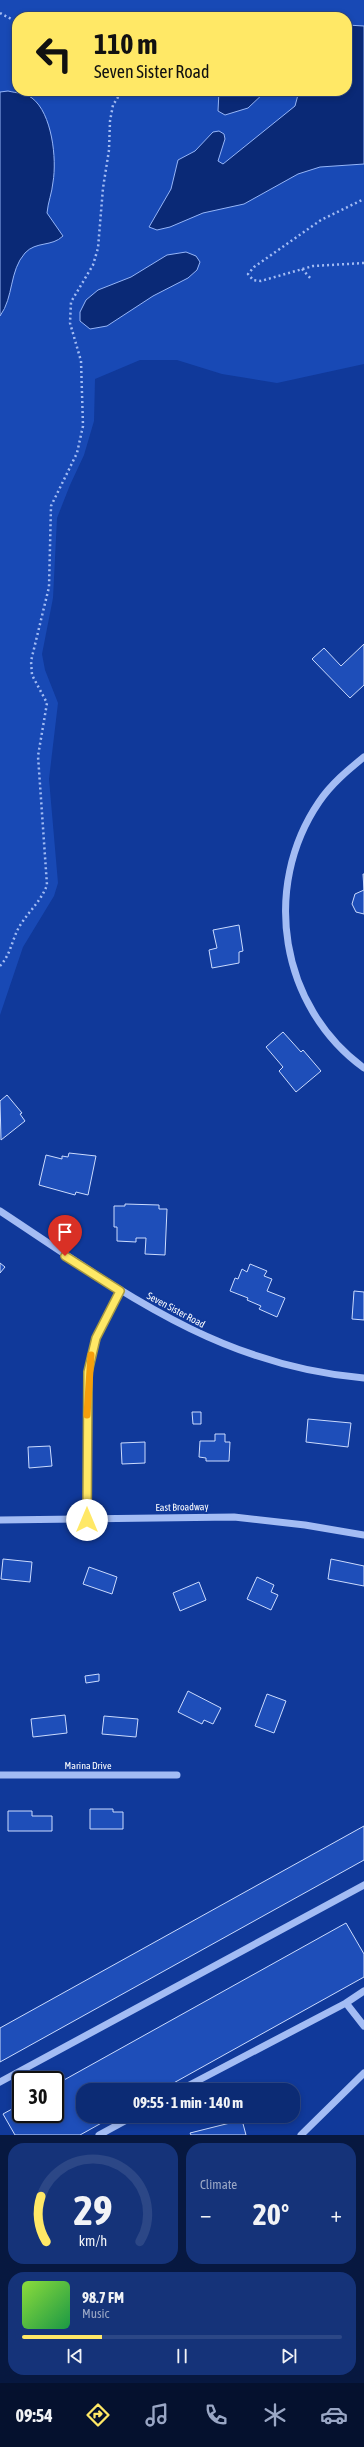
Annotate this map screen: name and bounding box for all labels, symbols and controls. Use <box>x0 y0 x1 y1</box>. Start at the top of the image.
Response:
icon: left <box>28 28 80 80</box>
text: 110 m <box>94 28 157 60</box>
text: Seven Sister Road <box>94 61 210 82</box>
pin <box>48 1215 82 1256</box>
icon: arrive <box>54 1221 76 1243</box>
street label: Seven Sister Road <box>145 1290 207 1330</box>
position arrow <box>66 1499 108 1541</box>
street label: East Broadway <box>155 1501 209 1513</box>
street label: Marina Drive <box>65 1760 112 1771</box>
speed limit sign: 30 <box>12 2071 64 2123</box>
text: 09:55 · 1 min · 140 m <box>133 2094 243 2111</box>
text: Climate <box>200 2177 237 2192</box>
text: 29 <box>73 2185 113 2233</box>
text: 20° <box>253 2197 289 2231</box>
text: − <box>200 2201 211 2227</box>
text: + <box>331 2201 342 2227</box>
text: km/h <box>79 2232 107 2248</box>
text: 98.7 FM <box>82 2289 124 2306</box>
text: Music <box>82 2306 109 2321</box>
icon: previous <box>64 2345 86 2367</box>
icon: pause <box>171 2345 193 2367</box>
icon: next <box>278 2345 300 2367</box>
icon: directions <box>84 2401 112 2429</box>
icon: music <box>143 2401 171 2429</box>
icon: phone <box>202 2401 230 2429</box>
icon: climate <box>261 2401 289 2429</box>
icon: car <box>320 2401 348 2429</box>
text: 09:54 <box>16 2405 53 2426</box>

